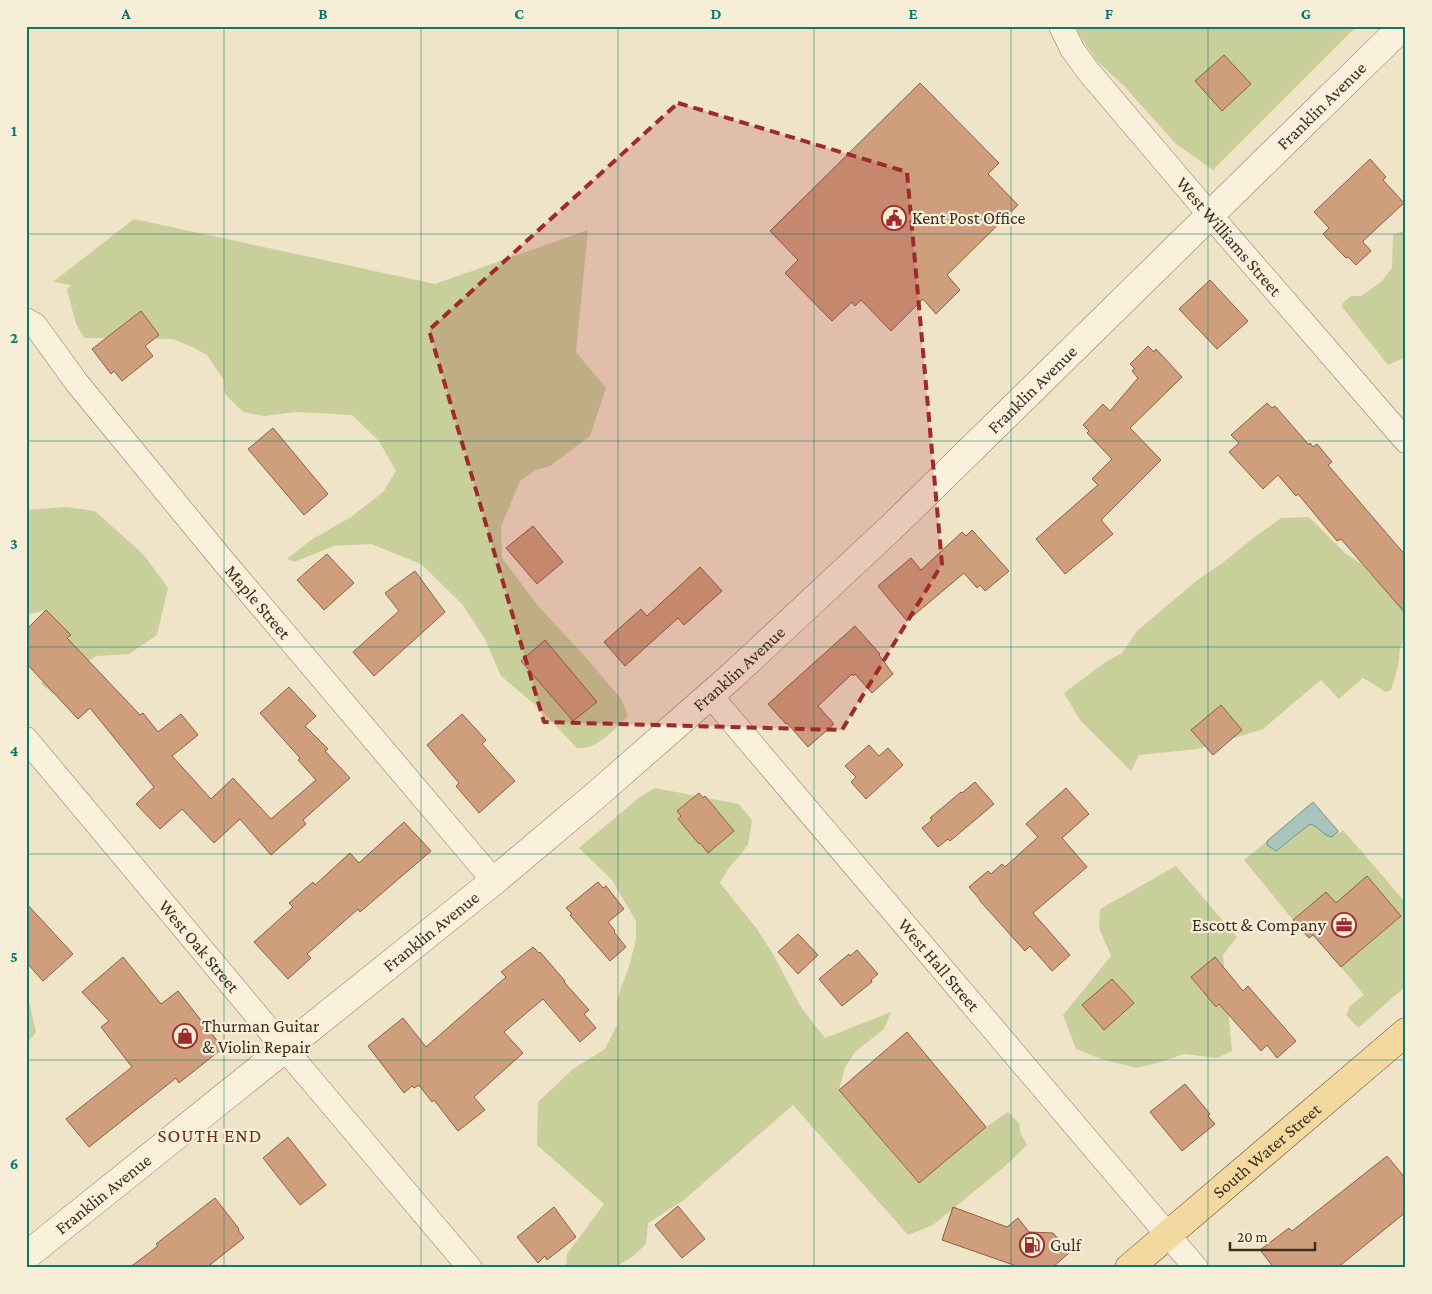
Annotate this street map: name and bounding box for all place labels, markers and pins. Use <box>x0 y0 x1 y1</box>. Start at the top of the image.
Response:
public building icon: Kent Post Office <box>881 205 907 231</box>
place label: Kent Post Office <box>912 208 1025 228</box>
office icon: Escott & Company <box>1331 912 1357 938</box>
place label: Escott & Company <box>1192 915 1327 935</box>
place label: Thurman Guitar & Violin Repair <box>202 1016 320 1057</box>
shop icon: Thurman Guitar & Violin Repair <box>172 1023 198 1049</box>
fuel station icon: Gulf <box>1019 1232 1045 1258</box>
place label: Gulf <box>1050 1235 1083 1255</box>

